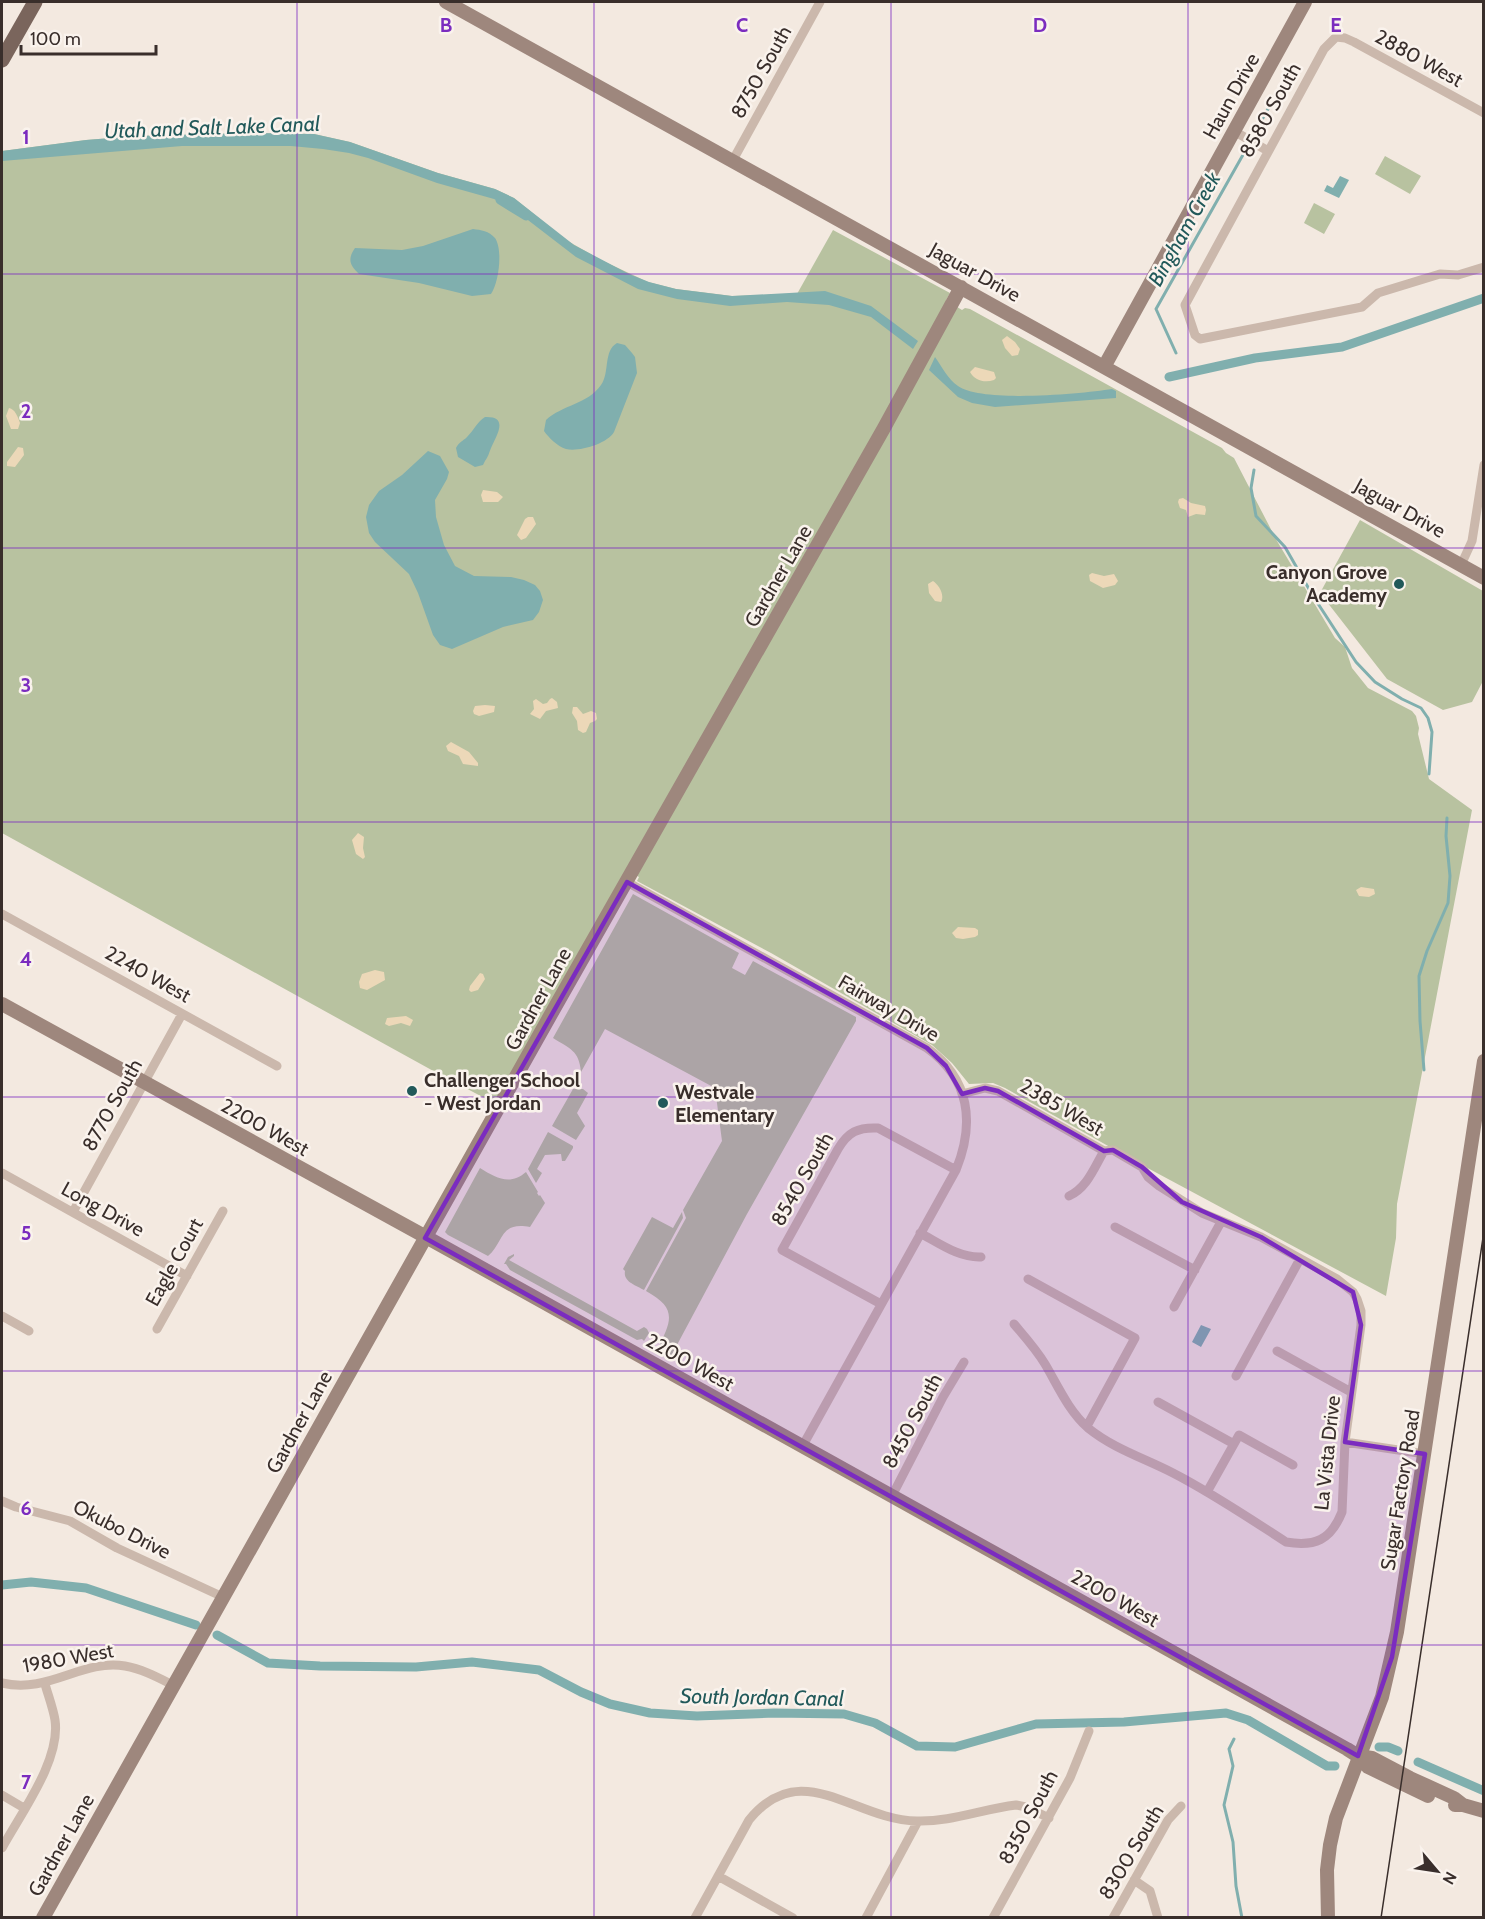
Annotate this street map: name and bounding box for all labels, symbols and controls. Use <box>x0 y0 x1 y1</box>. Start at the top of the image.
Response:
text: B <box>440 13 452 37</box>
text: C <box>736 13 748 37</box>
text: D <box>1033 13 1047 37</box>
text: E <box>1330 13 1342 37</box>
scale bar <box>21 18 156 56</box>
street label: 8750 South <box>726 21 796 123</box>
street label: 2880 West <box>1371 24 1467 92</box>
text: 100 m <box>30 28 81 50</box>
street label: Haun Drive <box>1198 49 1264 143</box>
street label: 8580 South <box>1234 59 1306 161</box>
water label: Utah and Salt Lake Canal <box>104 111 320 143</box>
text: 1 <box>22 125 30 149</box>
water label: Bingham Creek <box>1142 167 1226 290</box>
street label: Jaguar Drive <box>924 237 1025 307</box>
text: 2 <box>21 399 31 423</box>
street label: Jaguar Drive <box>1349 473 1450 543</box>
street label: Gardner Lane <box>739 521 817 631</box>
place label: Canyon Grove Academy <box>1266 560 1387 607</box>
marker: Canyon Grove Academy <box>1392 577 1406 591</box>
text: 3 <box>21 673 31 697</box>
street label: 2240 West <box>101 941 195 1007</box>
street label: Gardner Lane <box>500 944 576 1054</box>
text: 4 <box>20 947 32 971</box>
street label: Fairway Drive <box>834 969 944 1047</box>
street label: 8770 South <box>77 1055 147 1155</box>
place label: Challenger School - West Jordan <box>424 1068 580 1115</box>
street label: 2385 West <box>1016 1074 1108 1141</box>
place label: Westvale Elementary <box>675 1080 775 1127</box>
marker: Challenger School - West Jordan <box>405 1084 419 1098</box>
street label: 2200 West <box>217 1093 313 1161</box>
marker: Westvale Elementary <box>656 1096 670 1110</box>
street label: 8540 South <box>766 1128 838 1230</box>
street label: Long Drive <box>57 1176 149 1242</box>
street label: Eagle Court <box>140 1214 208 1310</box>
text: 5 <box>21 1221 31 1245</box>
street label: 2200 West <box>642 1328 738 1396</box>
street label: Gardner Lane <box>261 1367 337 1477</box>
street label: 8450 South <box>877 1370 947 1472</box>
street label: La Vista Drive <box>1309 1394 1345 1512</box>
street label: Sugar Factory Road <box>1375 1408 1425 1572</box>
street label: Okubo Drive <box>69 1494 175 1564</box>
text: 6 <box>20 1496 32 1520</box>
street label: 2200 West <box>1067 1564 1163 1632</box>
street label: 1980 West <box>21 1638 116 1678</box>
water label: South Jordan Canal <box>680 1683 844 1711</box>
street label: 8350 South <box>993 1766 1063 1868</box>
text: 7 <box>21 1770 32 1794</box>
street label: Gardner Lane <box>23 1790 99 1900</box>
street label: 8300 South <box>1093 1800 1169 1904</box>
north arrow <box>1407 1841 1467 1901</box>
text: N <box>1439 1868 1461 1888</box>

